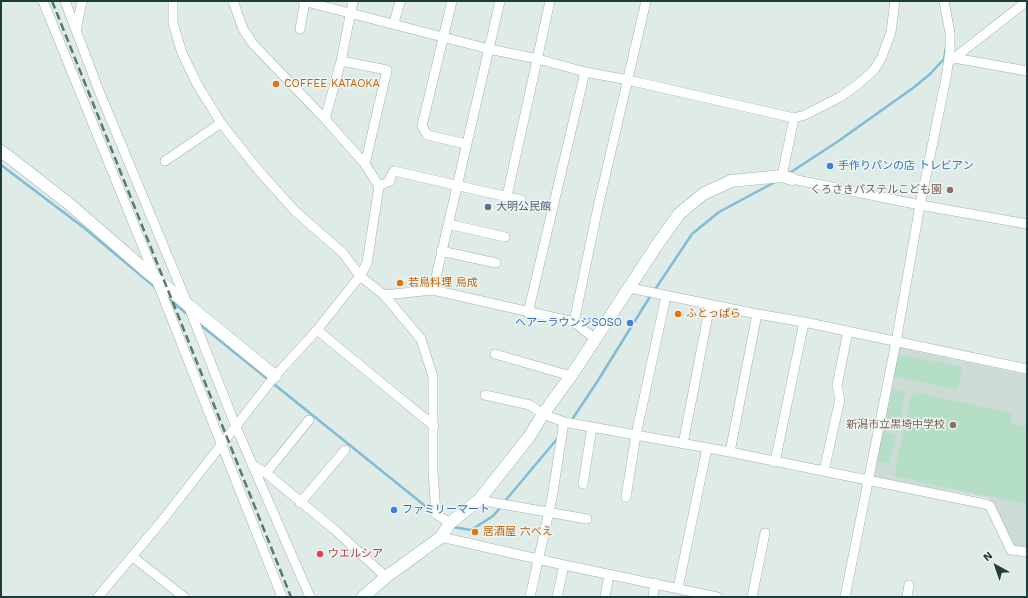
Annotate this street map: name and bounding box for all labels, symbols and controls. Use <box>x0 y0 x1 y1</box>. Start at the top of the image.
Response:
place label: COFFEE KATAOKA <box>284 77 380 91</box>
marker: COFFEE KATAOKA <box>271 79 281 89</box>
place label: 手作りパンの店 トレビアン <box>838 159 974 173</box>
marker: 手作りパンの店 トレビアン <box>825 161 835 171</box>
place label: くろさきパステルこども園 <box>810 183 942 197</box>
marker: くろさきパステルこども園 <box>945 185 955 195</box>
place label: 大明公民館 <box>496 200 551 214</box>
marker: 大明公民館 <box>483 202 493 212</box>
place label: 若鳥料理 鳥成 <box>408 276 478 290</box>
marker: 若鳥料理 鳥成 <box>395 278 405 288</box>
place label: ふとっぱら <box>686 307 741 321</box>
marker: ふとっぱら <box>673 309 683 319</box>
place label: ヘアーラウンジSOSO <box>515 316 622 330</box>
marker: ヘアーラウンジSOSO <box>625 318 635 328</box>
place label: 新潟市立黒埼中学校 <box>846 418 945 432</box>
marker: 新潟市立黒埼中学校 <box>948 420 958 430</box>
place label: ファミリーマート <box>402 503 490 517</box>
marker: ファミリーマート <box>389 505 399 515</box>
place label: 居酒屋 六べえ <box>483 525 553 539</box>
marker: 居酒屋 六べえ <box>470 527 480 537</box>
north arrow <box>976 546 1016 586</box>
place label: ウエルシア <box>328 547 383 561</box>
marker: ウエルシア <box>315 549 325 559</box>
text: N <box>981 549 995 564</box>

